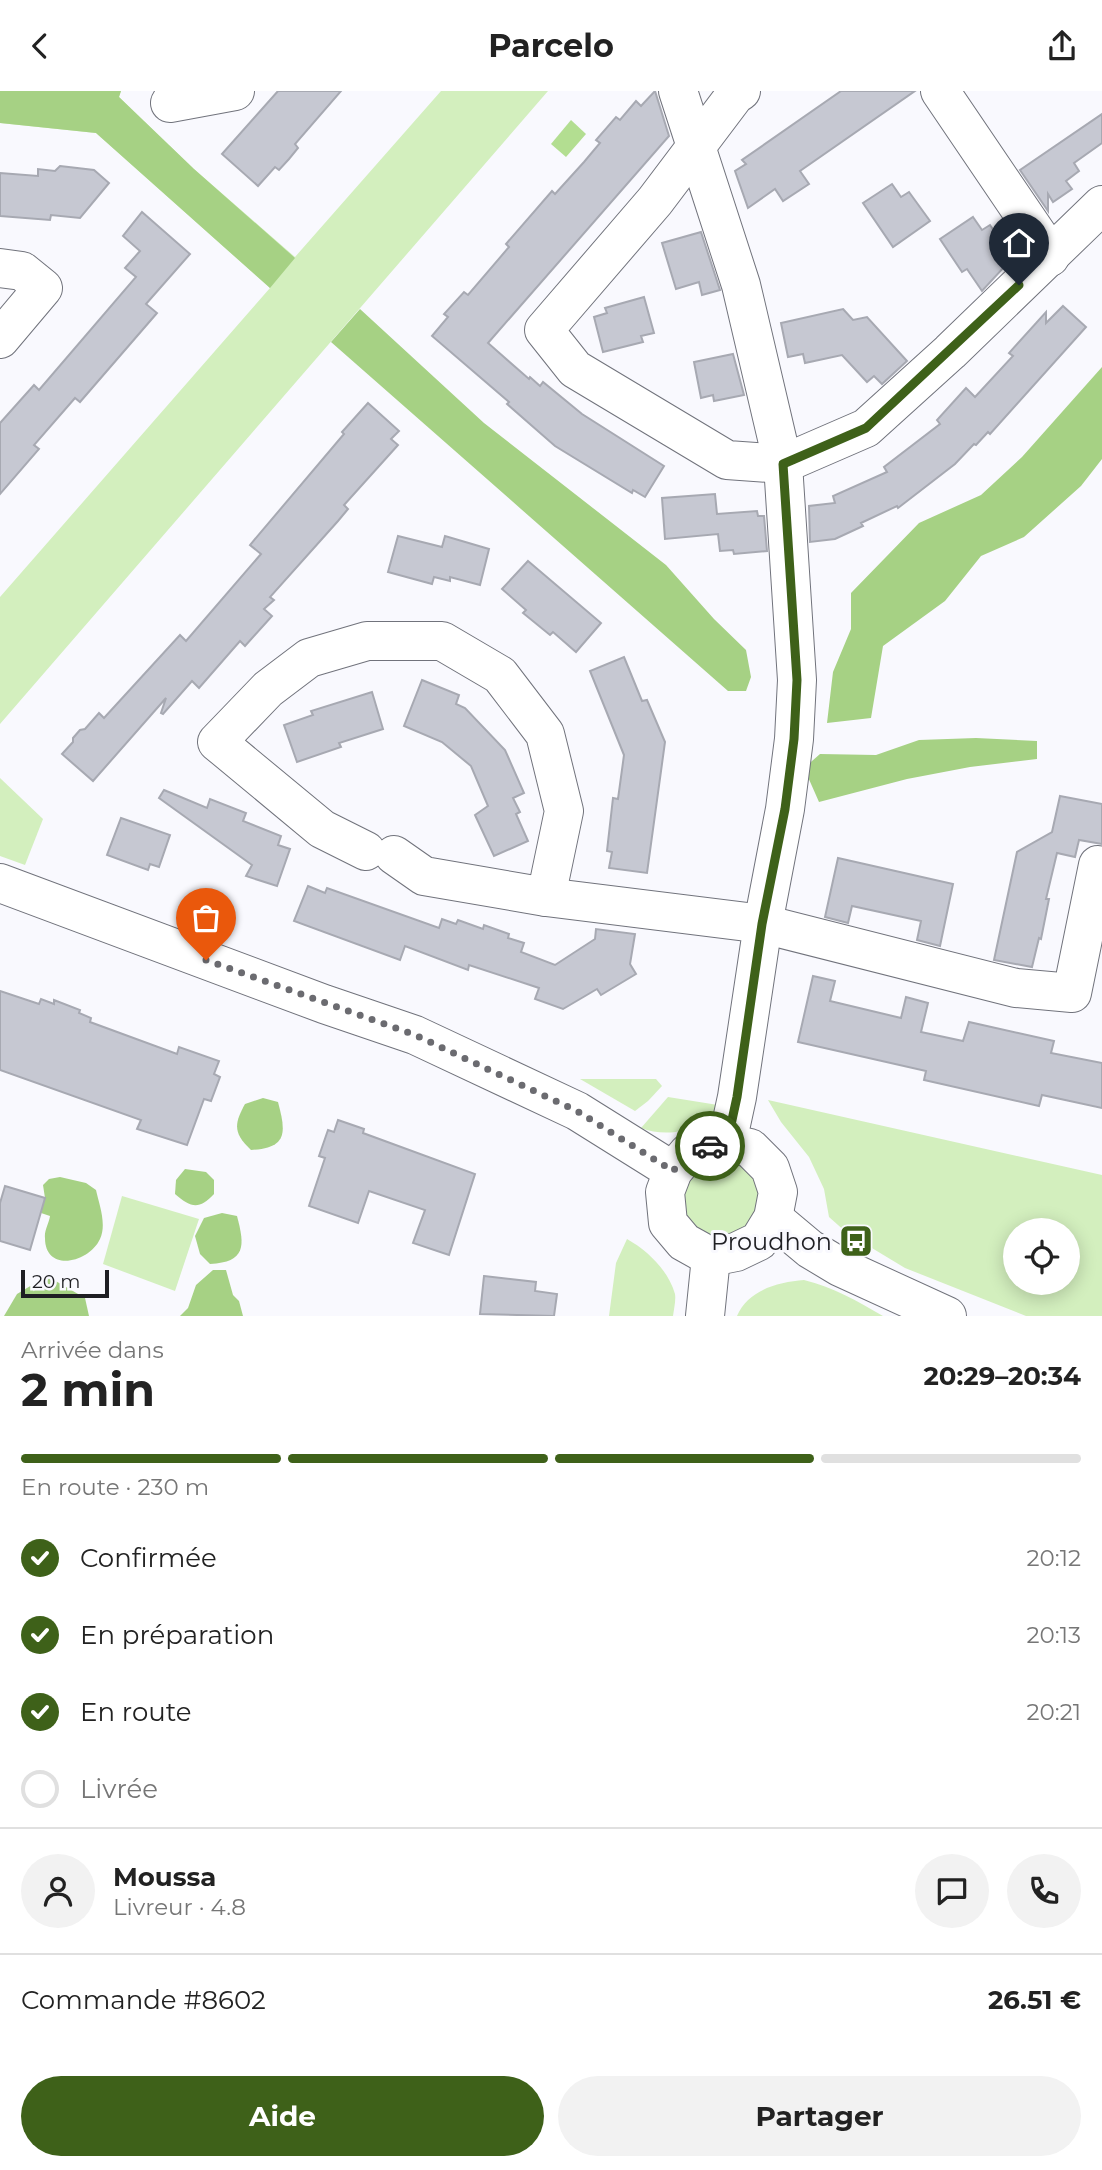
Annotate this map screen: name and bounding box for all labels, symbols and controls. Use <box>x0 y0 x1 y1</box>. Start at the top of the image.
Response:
text: Parcelo <box>488 26 614 65</box>
icon: back <box>21 27 59 65</box>
icon: share <box>1043 27 1081 65</box>
pin <box>989 213 1049 285</box>
icon: home <box>1000 224 1038 262</box>
pin <box>176 888 236 960</box>
icon: bag <box>187 899 225 937</box>
courier <box>675 1111 745 1181</box>
icon: car <box>691 1127 729 1165</box>
map controls <box>1003 1218 1080 1295</box>
button: locate <box>1003 1218 1080 1295</box>
bus stop icon: Proudhon <box>837 1222 875 1260</box>
place label: Proudhon <box>711 1227 832 1256</box>
scale bar <box>21 1267 108 1299</box>
text: 20 m <box>32 1270 80 1293</box>
text: Arrivée dans <box>21 1336 164 1364</box>
text: 20:29–20:34 <box>924 1360 1081 1392</box>
text: 2 min <box>21 1361 155 1418</box>
text: En route · 230 m <box>21 1473 209 1501</box>
icon: check <box>21 1539 59 1577</box>
text: Confirmée <box>80 1542 217 1574</box>
text: 20:12 <box>1027 1544 1081 1572</box>
icon: check <box>21 1616 59 1654</box>
text: En préparation <box>80 1619 274 1651</box>
text: 20:13 <box>1027 1621 1081 1649</box>
icon: check <box>21 1693 59 1731</box>
text: En route <box>80 1696 191 1728</box>
text: 20:21 <box>1027 1698 1081 1726</box>
text: Livrée <box>80 1773 158 1805</box>
button: person <box>21 1854 95 1928</box>
button: chat <box>915 1854 989 1928</box>
button: phone <box>1007 1854 1081 1928</box>
text: Moussa <box>113 1861 216 1893</box>
text: Livreur · 4.8 <box>113 1893 246 1921</box>
text: Commande #8602 <box>21 1984 266 2016</box>
text: 26.51 € <box>988 1984 1081 2016</box>
button: Aide <box>21 2076 544 2156</box>
button: Partager <box>558 2076 1081 2156</box>

